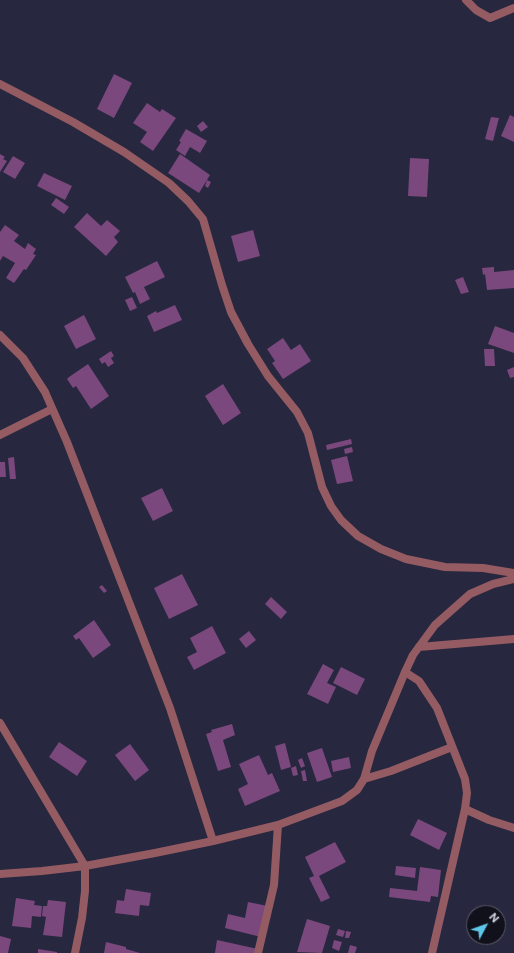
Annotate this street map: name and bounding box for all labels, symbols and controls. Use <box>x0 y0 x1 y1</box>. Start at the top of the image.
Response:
north arrow <box>466 905 506 945</box>
text: N <box>487 910 502 925</box>

